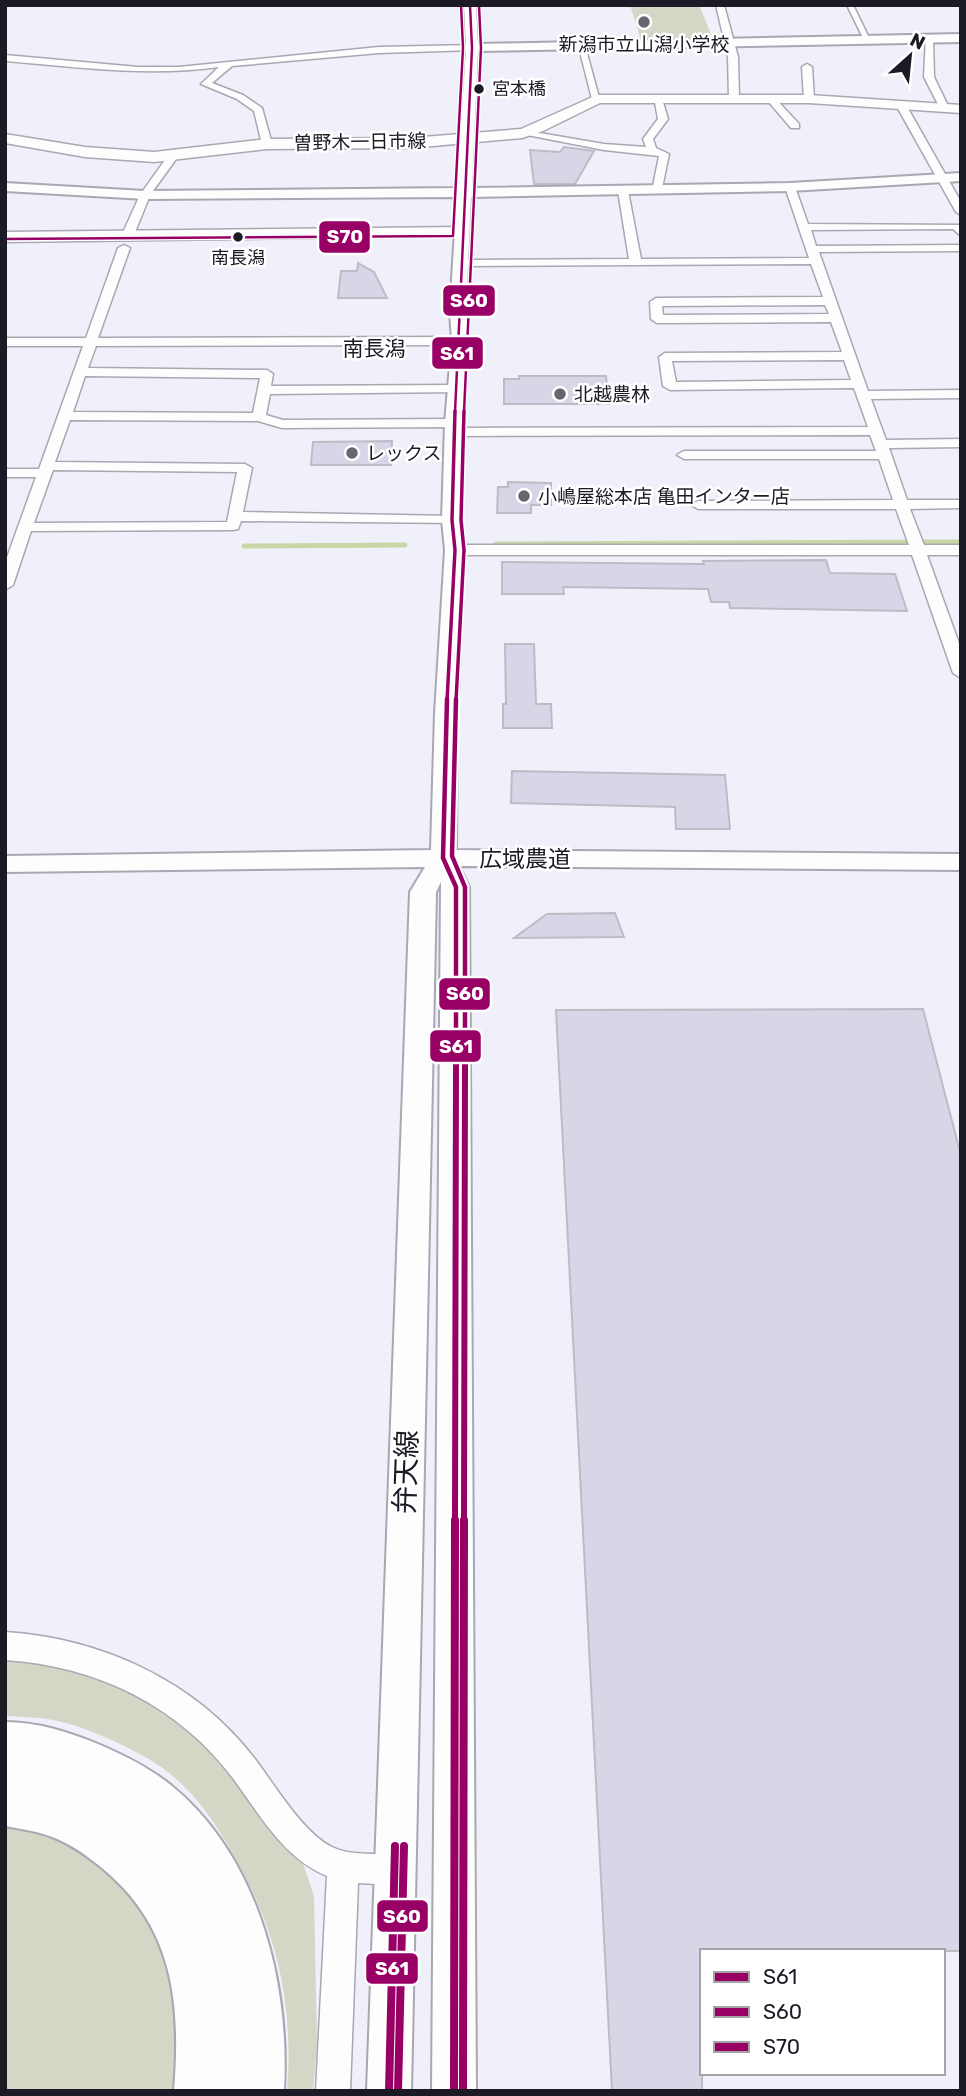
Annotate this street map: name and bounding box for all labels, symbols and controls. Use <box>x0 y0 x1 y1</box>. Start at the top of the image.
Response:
marker: 新潟市立山潟小学校 <box>636 14 652 30</box>
north arrow <box>875 21 945 91</box>
text: N <box>906 28 929 55</box>
place label: 新潟市立山潟小学校 <box>558 33 730 56</box>
place label: 宮本橋 <box>492 78 546 100</box>
marker: 宮本橋 <box>472 82 486 96</box>
street label: 曽野木一日市線 <box>293 129 427 155</box>
line badge: S70 <box>318 220 371 254</box>
text: S70 <box>327 225 363 248</box>
marker: 南長潟 <box>231 230 245 244</box>
place label: 南長潟 <box>211 247 265 269</box>
line badge: S60 <box>442 284 496 317</box>
text: S60 <box>450 289 488 312</box>
district label: 南長潟 <box>343 336 406 361</box>
line badge: S61 <box>431 336 484 370</box>
text: S61 <box>440 342 474 365</box>
place label: 北越農林 <box>574 383 650 406</box>
marker: 北越農林 <box>552 386 568 402</box>
place label: レックス <box>366 442 441 465</box>
marker: レックス <box>344 445 360 461</box>
place label: 小嶋屋総本店 亀田インター店 <box>538 485 790 508</box>
marker: 小嶋屋総本店 亀田インター店 <box>516 488 532 504</box>
street label: 広域農道 <box>479 845 571 873</box>
line badge: S60 <box>438 977 491 1011</box>
text: S60 <box>446 982 484 1005</box>
line badge: S61 <box>429 1029 482 1063</box>
text: S61 <box>439 1035 473 1058</box>
street label: 弁天線 <box>388 1429 424 1515</box>
line badge: S60 <box>376 1899 429 1933</box>
text: S60 <box>383 1905 421 1928</box>
legend <box>700 1949 945 2075</box>
line badge: S61 <box>365 1952 419 1985</box>
text: S61 <box>375 1957 409 1980</box>
text: S61 <box>763 1964 797 1989</box>
text: S60 <box>763 1999 802 2024</box>
text: S70 <box>763 2034 800 2059</box>

